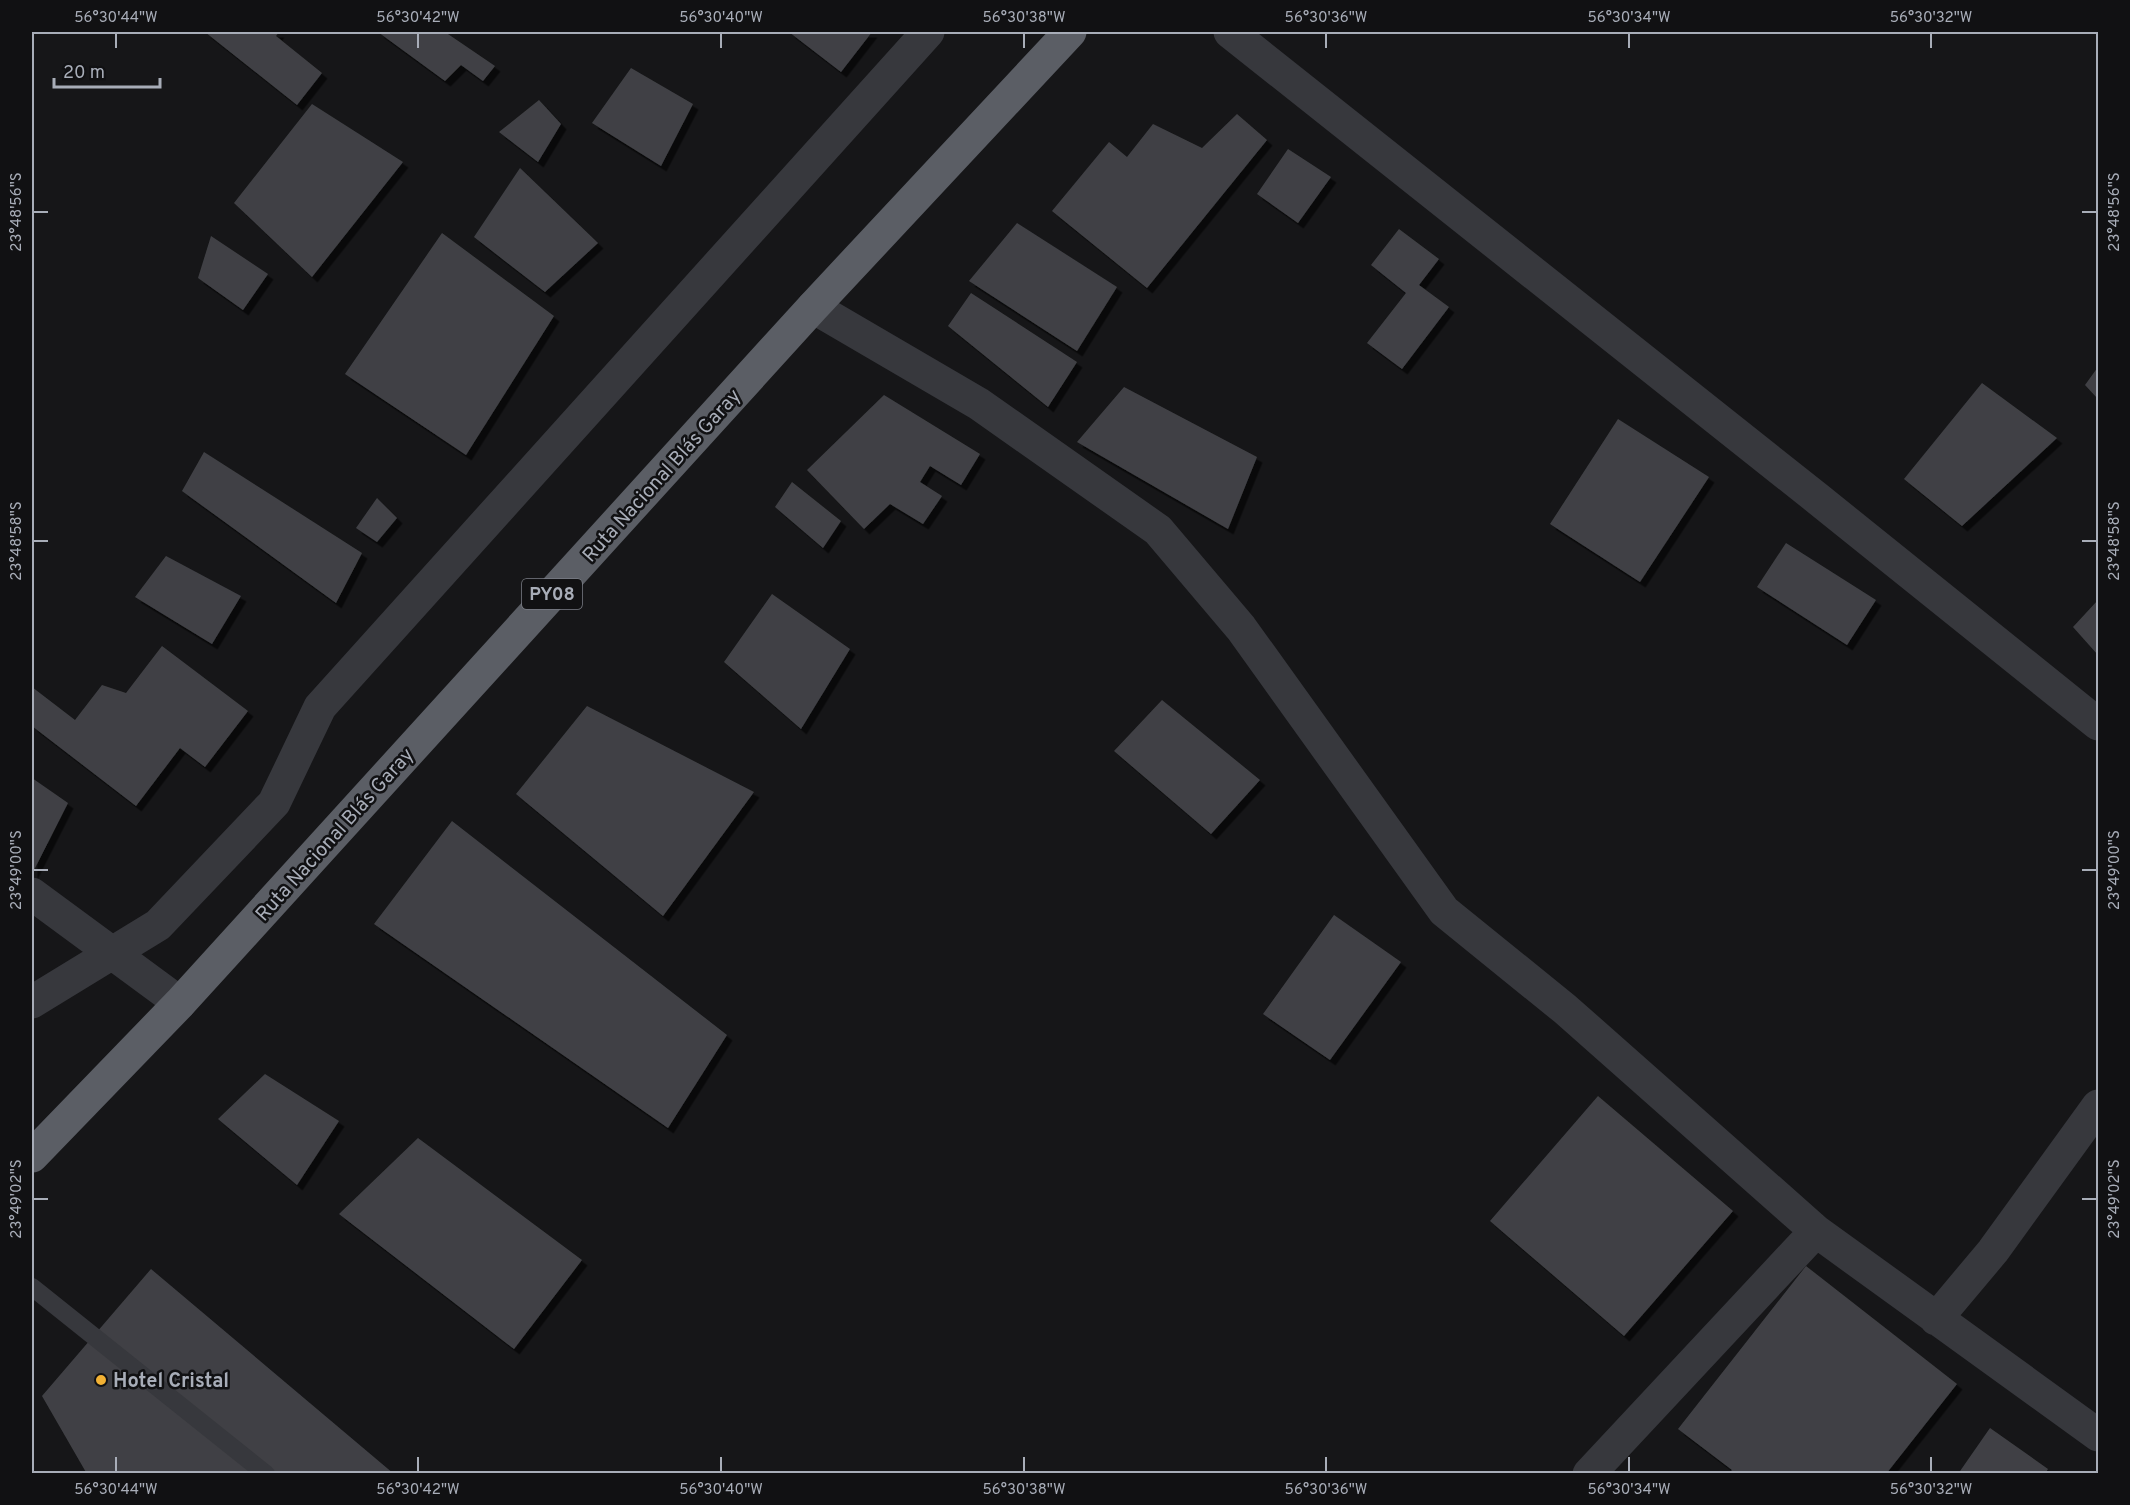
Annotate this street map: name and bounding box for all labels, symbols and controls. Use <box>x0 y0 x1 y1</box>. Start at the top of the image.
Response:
text: 56°30'44"W <box>74 9 158 28</box>
text: 56°30'42"W <box>376 9 460 28</box>
text: 56°30'40"W <box>679 9 763 28</box>
text: 56°30'38"W <box>983 9 1065 28</box>
text: 56°30'36"W <box>1285 9 1367 28</box>
text: 56°30'34"W <box>1587 9 1671 28</box>
text: 56°30'32"W <box>1890 9 1972 28</box>
scale bar <box>54 51 160 89</box>
text: 20 m <box>63 62 105 85</box>
text: 23°48'56"S <box>8 172 27 252</box>
text: 23°48'56"S <box>2106 172 2125 252</box>
street label: Ruta Nacional Blás Garay <box>578 384 747 569</box>
text: 23°48'58"S <box>8 501 27 581</box>
text: 23°48'58"S <box>2106 501 2125 581</box>
road number: PY08 <box>522 579 582 609</box>
street label: Ruta Nacional Blás Garay <box>251 743 420 928</box>
text: 23°49'00"S <box>8 830 27 910</box>
text: 23°49'00"S <box>2106 830 2125 910</box>
text: 23°49'02"S <box>8 1159 27 1239</box>
text: 23°49'02"S <box>2106 1159 2125 1239</box>
place label: Hotel Cristal <box>113 1369 229 1395</box>
marker: Hotel Cristal <box>94 1373 108 1387</box>
text: 56°30'44"W <box>74 1481 158 1500</box>
text: 56°30'42"W <box>376 1481 460 1500</box>
text: 56°30'40"W <box>679 1481 763 1500</box>
text: 56°30'38"W <box>983 1481 1065 1500</box>
text: 56°30'36"W <box>1285 1481 1367 1500</box>
text: 56°30'34"W <box>1587 1481 1671 1500</box>
text: 56°30'32"W <box>1890 1481 1972 1500</box>

